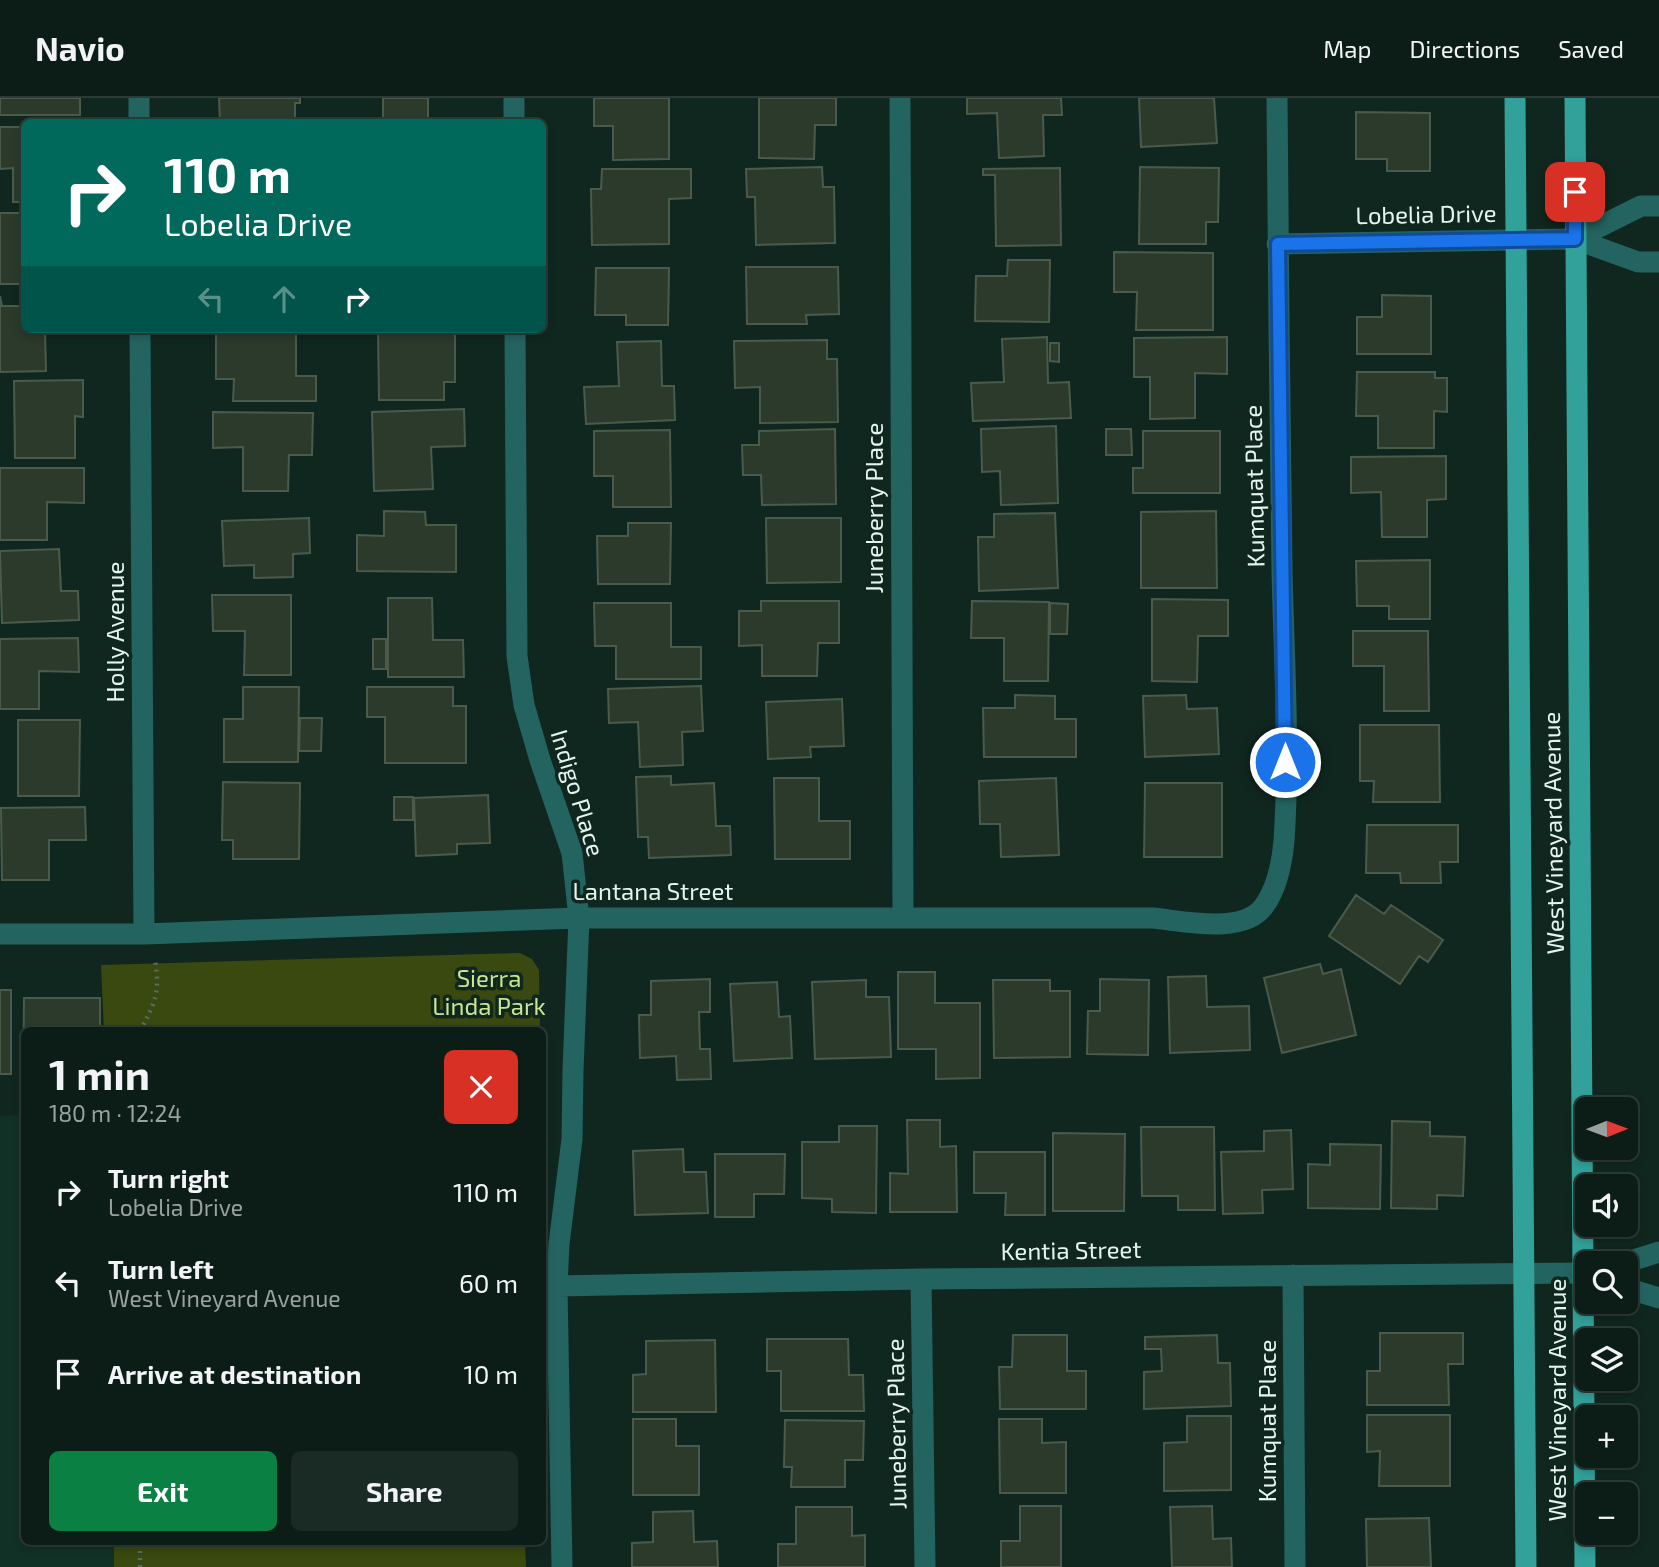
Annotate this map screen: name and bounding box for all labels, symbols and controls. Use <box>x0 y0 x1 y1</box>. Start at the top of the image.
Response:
text: Navio <box>35 28 125 68</box>
text: Map <box>1323 34 1371 63</box>
text: Directions <box>1409 34 1520 63</box>
text: Saved <box>1558 34 1624 63</box>
text: 110 m <box>164 144 291 203</box>
icon: right <box>49 147 140 238</box>
pin <box>1545 162 1605 222</box>
icon: arrive <box>1556 173 1594 211</box>
street label: Lobelia Drive <box>1355 198 1497 229</box>
text: Lobelia Drive <box>164 204 352 242</box>
icon: left <box>192 280 230 318</box>
icon: ahead <box>265 280 303 318</box>
icon: right <box>338 280 376 318</box>
street label: Kumquat Place <box>1238 404 1269 568</box>
street label: Juneberry Place <box>859 423 888 593</box>
street label: Holly Avenue <box>100 562 129 702</box>
street label: West Vineyard Avenue <box>1536 711 1569 955</box>
position arrow <box>1248 725 1322 799</box>
street label: Indigo Place <box>545 726 611 859</box>
street label: Lantana Street <box>573 876 733 905</box>
park label: Sierra Linda Park <box>432 963 546 1020</box>
text: 1 min <box>49 1048 150 1098</box>
button: close <box>444 1050 518 1124</box>
north arrow <box>1575 1097 1638 1160</box>
map controls <box>1575 1097 1638 1545</box>
text: 180 m · 12:24 <box>49 1099 182 1127</box>
text: Turn right <box>108 1162 229 1193</box>
icon: right <box>49 1173 87 1211</box>
button: sound <box>1575 1174 1638 1237</box>
text: 110 m <box>453 1176 518 1207</box>
text: Lobelia Drive <box>108 1193 243 1221</box>
street label: Kentia Street <box>1000 1234 1142 1265</box>
button: search <box>1575 1251 1638 1314</box>
text: Turn left <box>108 1253 214 1284</box>
icon: left <box>49 1264 87 1302</box>
text: 60 m <box>459 1267 518 1298</box>
street label: West Vineyard Avenue <box>1542 1279 1571 1521</box>
text: West Vineyard Avenue <box>108 1284 341 1312</box>
button: layers <box>1575 1328 1638 1391</box>
street label: Juneberry Place <box>880 1338 911 1510</box>
street label: Kumquat Place <box>1252 1340 1281 1502</box>
icon: arrive <box>49 1355 87 1393</box>
text: Arrive at destination <box>108 1358 361 1389</box>
text: 10 m <box>463 1358 518 1389</box>
button: + <box>1575 1405 1638 1468</box>
button: Exit <box>49 1451 277 1531</box>
button: Share <box>291 1451 518 1531</box>
button: − <box>1575 1482 1638 1545</box>

